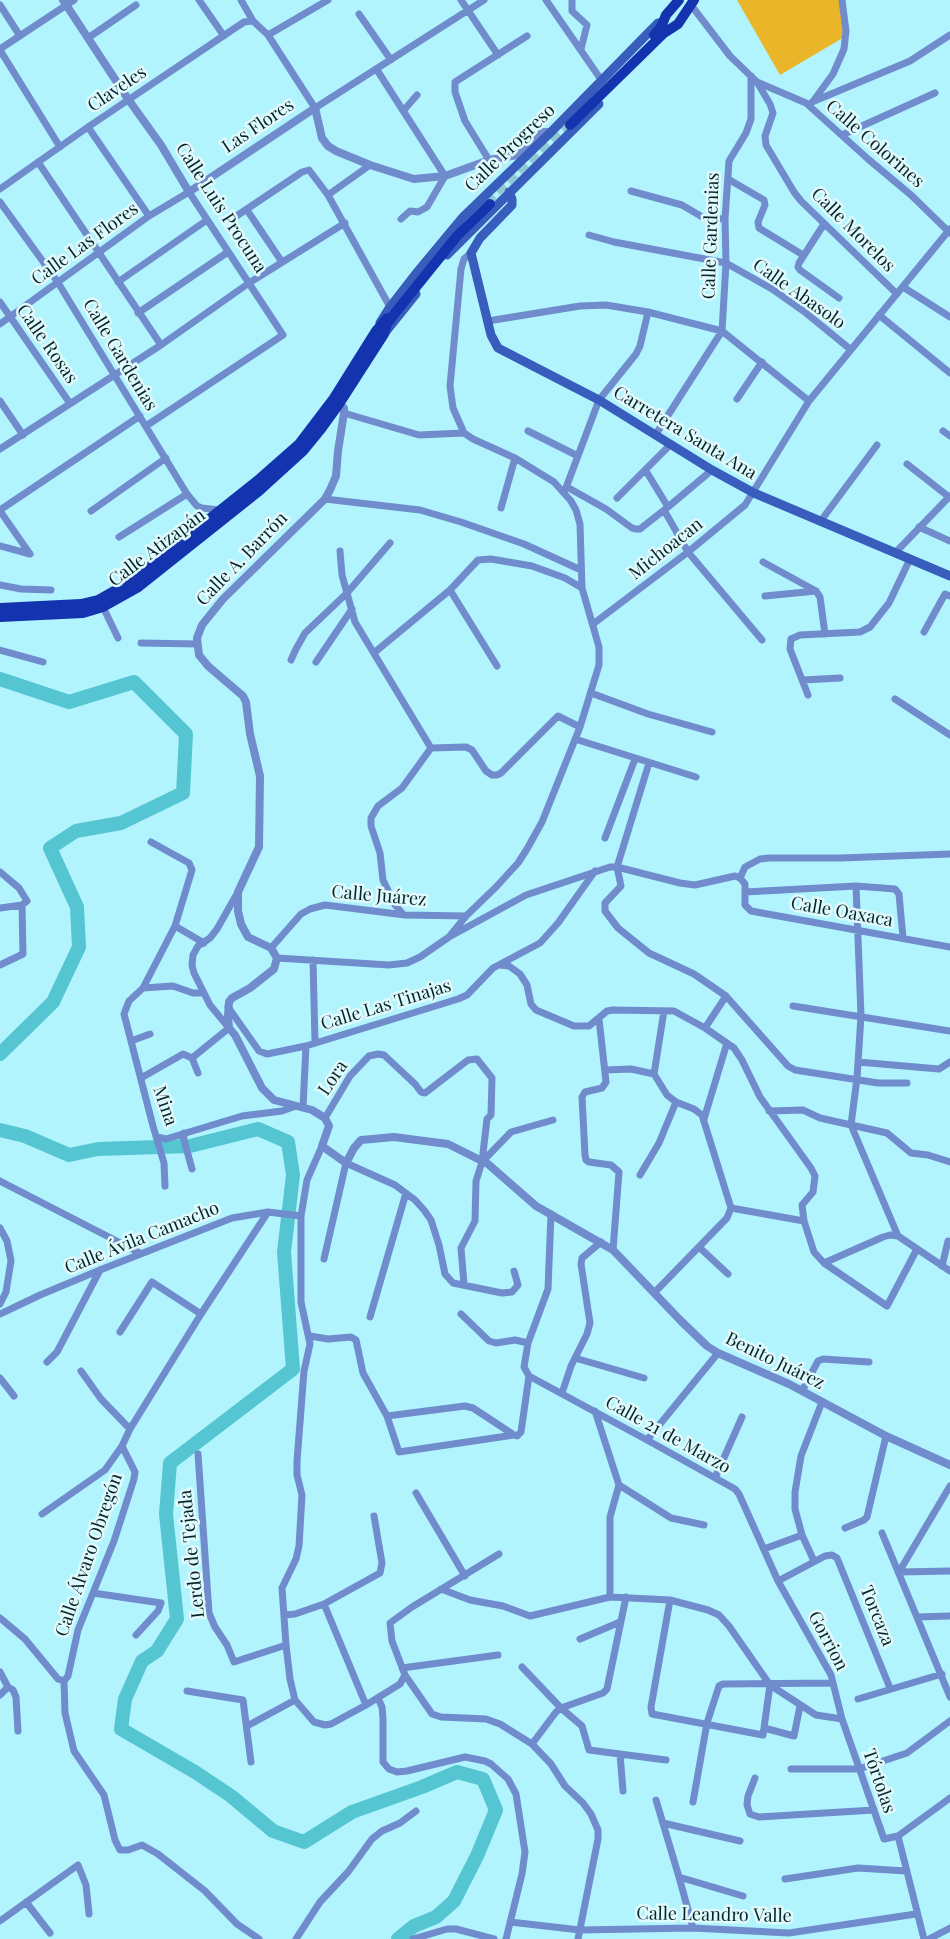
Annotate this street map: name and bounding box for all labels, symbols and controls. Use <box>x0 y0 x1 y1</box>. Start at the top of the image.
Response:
street label: Claveles <box>83 62 151 116</box>
street label: Las Flores <box>218 94 298 158</box>
street label: Calle Colorines <box>821 95 929 193</box>
street label: Calle Progreso <box>460 99 560 197</box>
street label: Calle Luis Procuna <box>171 139 271 277</box>
street label: Calle Gardenias <box>698 172 724 300</box>
street label: Calle Morelos <box>807 184 899 276</box>
street label: Calle Las Flores <box>27 198 143 290</box>
street label: Calle Abasolo <box>749 254 849 334</box>
street label: Calle Gardenias <box>78 295 162 415</box>
street label: Calle Rosas <box>12 300 82 388</box>
street label: Carretera Santa Ana <box>609 382 761 484</box>
street label: Calle Atizapán <box>104 505 210 591</box>
street label: Calle A. Barrón <box>192 508 292 610</box>
street label: Michoacan <box>625 514 707 584</box>
street label: Calle Juárez <box>331 881 427 911</box>
street label: Calle Oaxaca <box>789 892 895 932</box>
street label: Calle Las Tinajas <box>318 975 454 1035</box>
street label: Lora <box>314 1056 352 1100</box>
street label: Mina <box>148 1083 182 1129</box>
street label: Calle Ávila Camacho <box>62 1197 222 1279</box>
street label: Benito Juárez <box>722 1328 828 1394</box>
street label: Calle 21 de Marzo <box>602 1392 734 1478</box>
street label: Calle Álvaro Obregón <box>51 1470 127 1640</box>
street label: Lerdo de Tejada <box>175 1489 209 1619</box>
street label: Torcaza <box>855 1583 899 1649</box>
street label: Gorrion <box>803 1607 853 1675</box>
street label: Tórtolas <box>858 1746 900 1816</box>
street label: Calle Leandro Valle <box>636 1903 792 1927</box>

